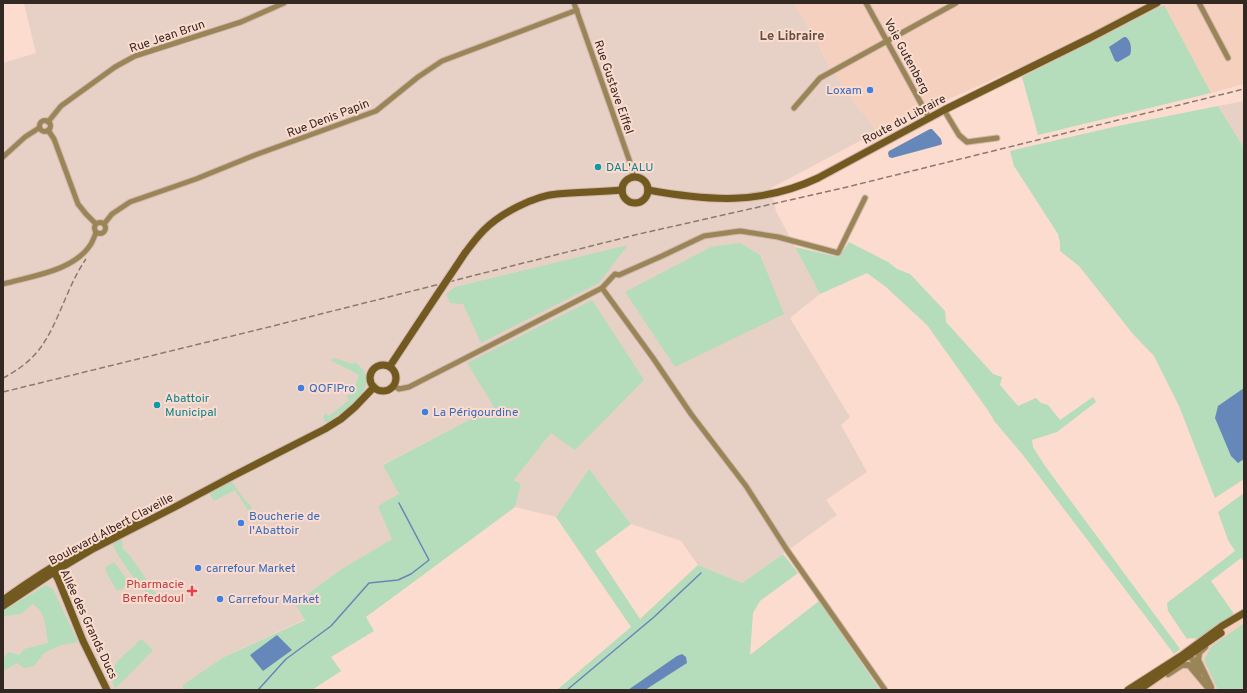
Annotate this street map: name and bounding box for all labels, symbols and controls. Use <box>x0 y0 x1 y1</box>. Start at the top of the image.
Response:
street label: Voie Gutenberg <box>880 16 933 97</box>
street label: Rue Jean Brun <box>127 17 207 57</box>
district label: Le Libraire <box>760 29 824 45</box>
street label: Rue Gustave Eiffel <box>589 38 637 136</box>
place label: Loxam <box>826 83 862 99</box>
marker: Loxam <box>865 85 875 95</box>
street label: Route du Libraire <box>860 91 949 149</box>
street label: Rue Denis Papin <box>285 96 372 142</box>
place label: DAL'ALU <box>606 160 654 176</box>
marker: DAL'ALU <box>593 162 603 172</box>
place label: QOFIPro <box>309 381 355 397</box>
marker: QOFIPro <box>296 383 306 393</box>
place label: Abattoir Municipal <box>165 391 217 421</box>
marker: Abattoir Municipal <box>152 400 162 410</box>
place label: La Périgourdine <box>433 405 518 421</box>
marker: La Périgourdine <box>420 407 430 417</box>
street label: Boulevard Albert Claveille <box>46 490 177 570</box>
place label: Boucherie de l'Abattoir <box>249 509 320 539</box>
marker: Boucherie de l'Abattoir <box>236 518 246 528</box>
place label: carrefour Market <box>206 561 296 577</box>
marker: carrefour Market <box>193 563 203 573</box>
street label: Allée des Grands Ducs <box>56 567 121 682</box>
place label: Pharmacie Benfeddoul <box>122 577 184 607</box>
marker: Pharmacie Benfeddoul <box>187 586 197 596</box>
place label: Carrefour Market <box>228 592 319 608</box>
marker: Carrefour Market <box>215 594 225 604</box>

